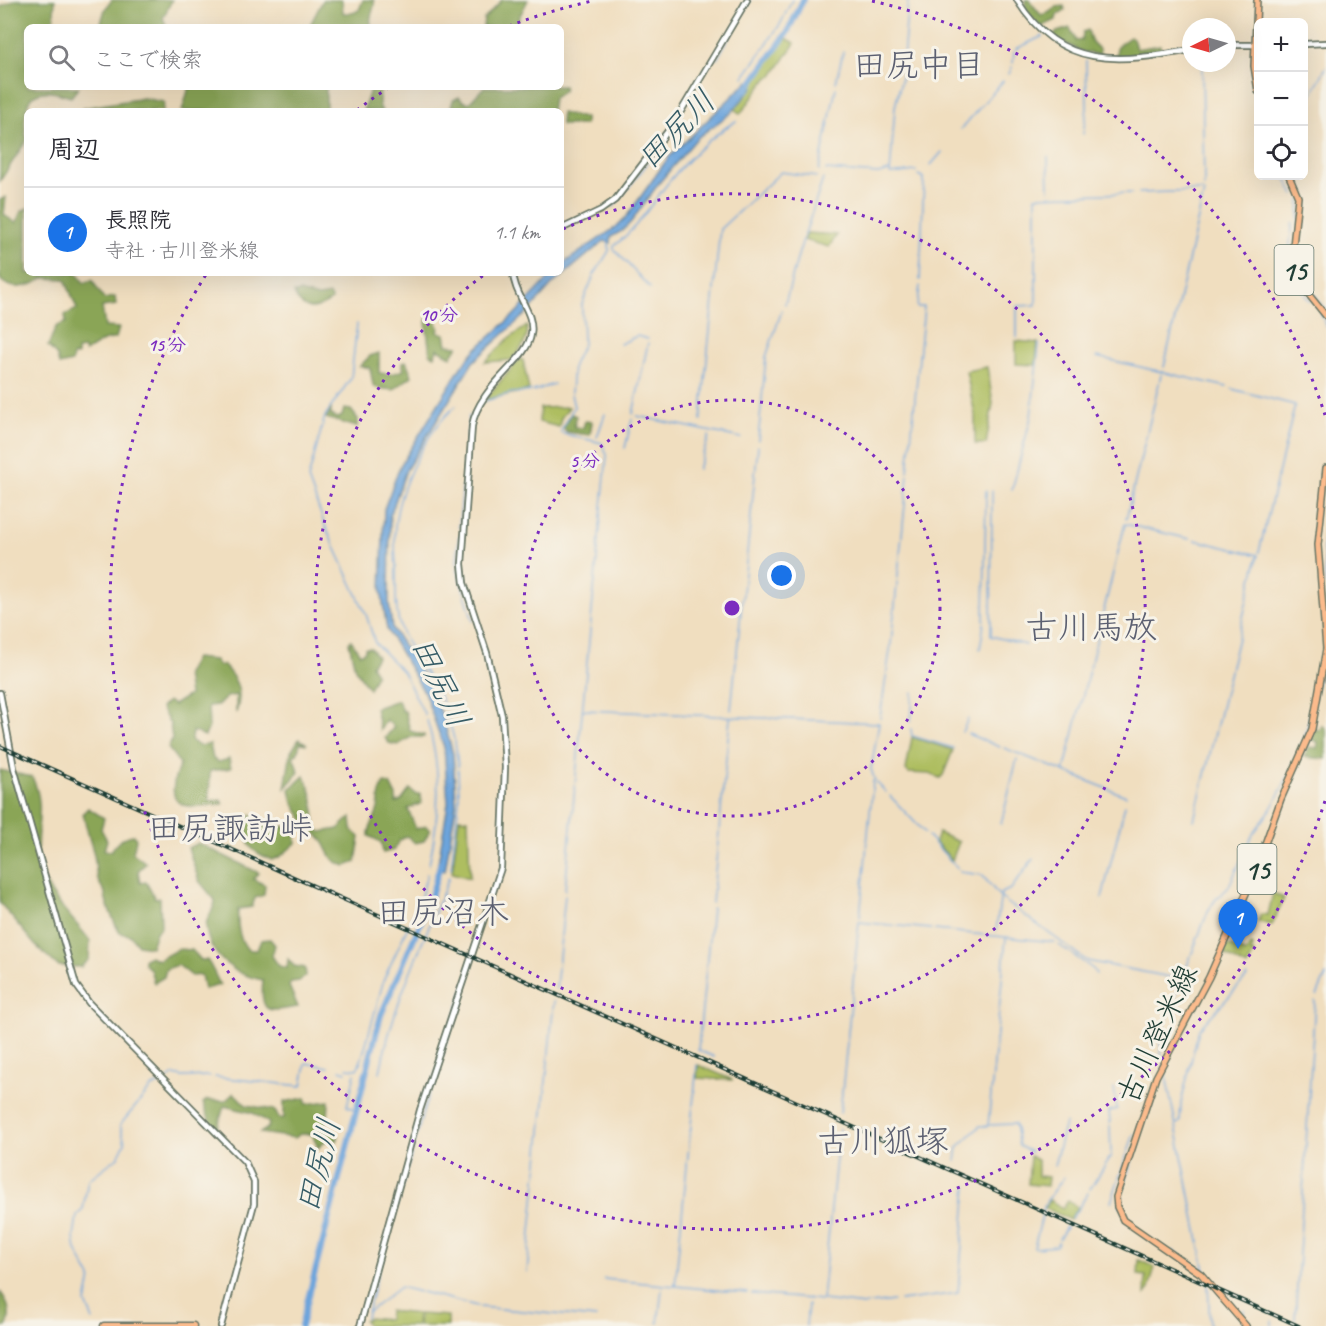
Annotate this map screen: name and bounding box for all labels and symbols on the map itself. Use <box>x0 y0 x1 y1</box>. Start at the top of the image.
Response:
north arrow <box>1182 18 1236 72</box>
district label: 田尻中目 <box>853 44 985 86</box>
water label: 田尻川 <box>628 81 724 178</box>
road number: 15 <box>1274 245 1314 295</box>
text: 10 分 <box>420 304 458 326</box>
text: 15 分 <box>148 334 186 356</box>
text: 5 分 <box>570 450 600 472</box>
your location <box>767 561 796 590</box>
centre of rings <box>722 598 742 618</box>
district label: 古川馬放 <box>1025 606 1157 648</box>
water label: 田尻川 <box>402 630 479 734</box>
district label: 田尻諏訪峠 <box>148 807 313 849</box>
road number: 15 <box>1238 844 1276 894</box>
district label: 田尻沼木 <box>377 891 509 933</box>
pin: 1 <box>1218 900 1258 949</box>
street label: 古川登米線 <box>1108 958 1206 1110</box>
water label: 田尻川 <box>287 1114 350 1217</box>
district label: 古川狐塚 <box>817 1120 949 1162</box>

